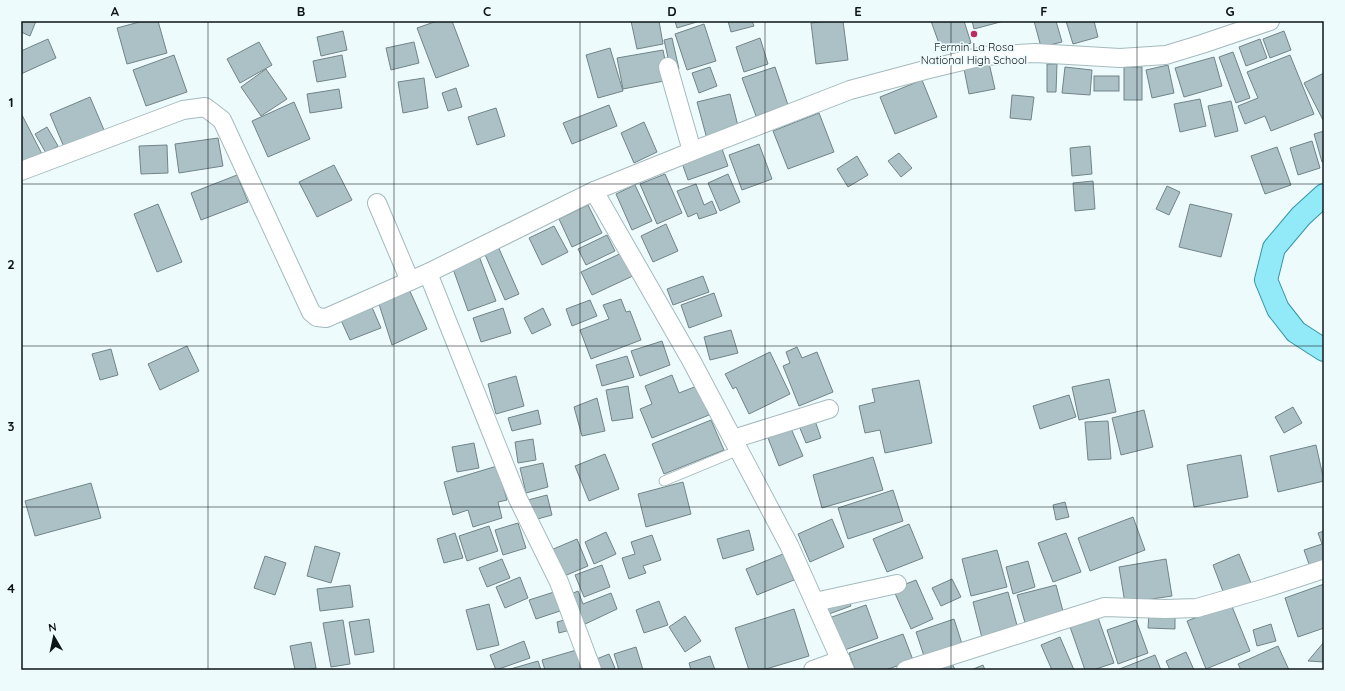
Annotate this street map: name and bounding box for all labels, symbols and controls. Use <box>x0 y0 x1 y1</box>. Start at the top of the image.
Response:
text: A <box>111 3 120 19</box>
text: B <box>297 3 305 19</box>
text: C <box>483 3 491 19</box>
text: D <box>667 3 677 19</box>
text: E <box>854 3 862 19</box>
text: F <box>1040 3 1048 19</box>
text: G <box>1225 3 1235 19</box>
marker: Fermin La Rosa National High School <box>969 29 979 39</box>
place label: Fermin La Rosa National High School <box>921 40 1027 67</box>
text: 1 <box>8 94 14 110</box>
text: 2 <box>7 256 15 272</box>
text: 3 <box>8 418 15 434</box>
text: 4 <box>7 580 15 596</box>
north arrow <box>34 617 74 657</box>
text: N <box>47 620 58 635</box>

